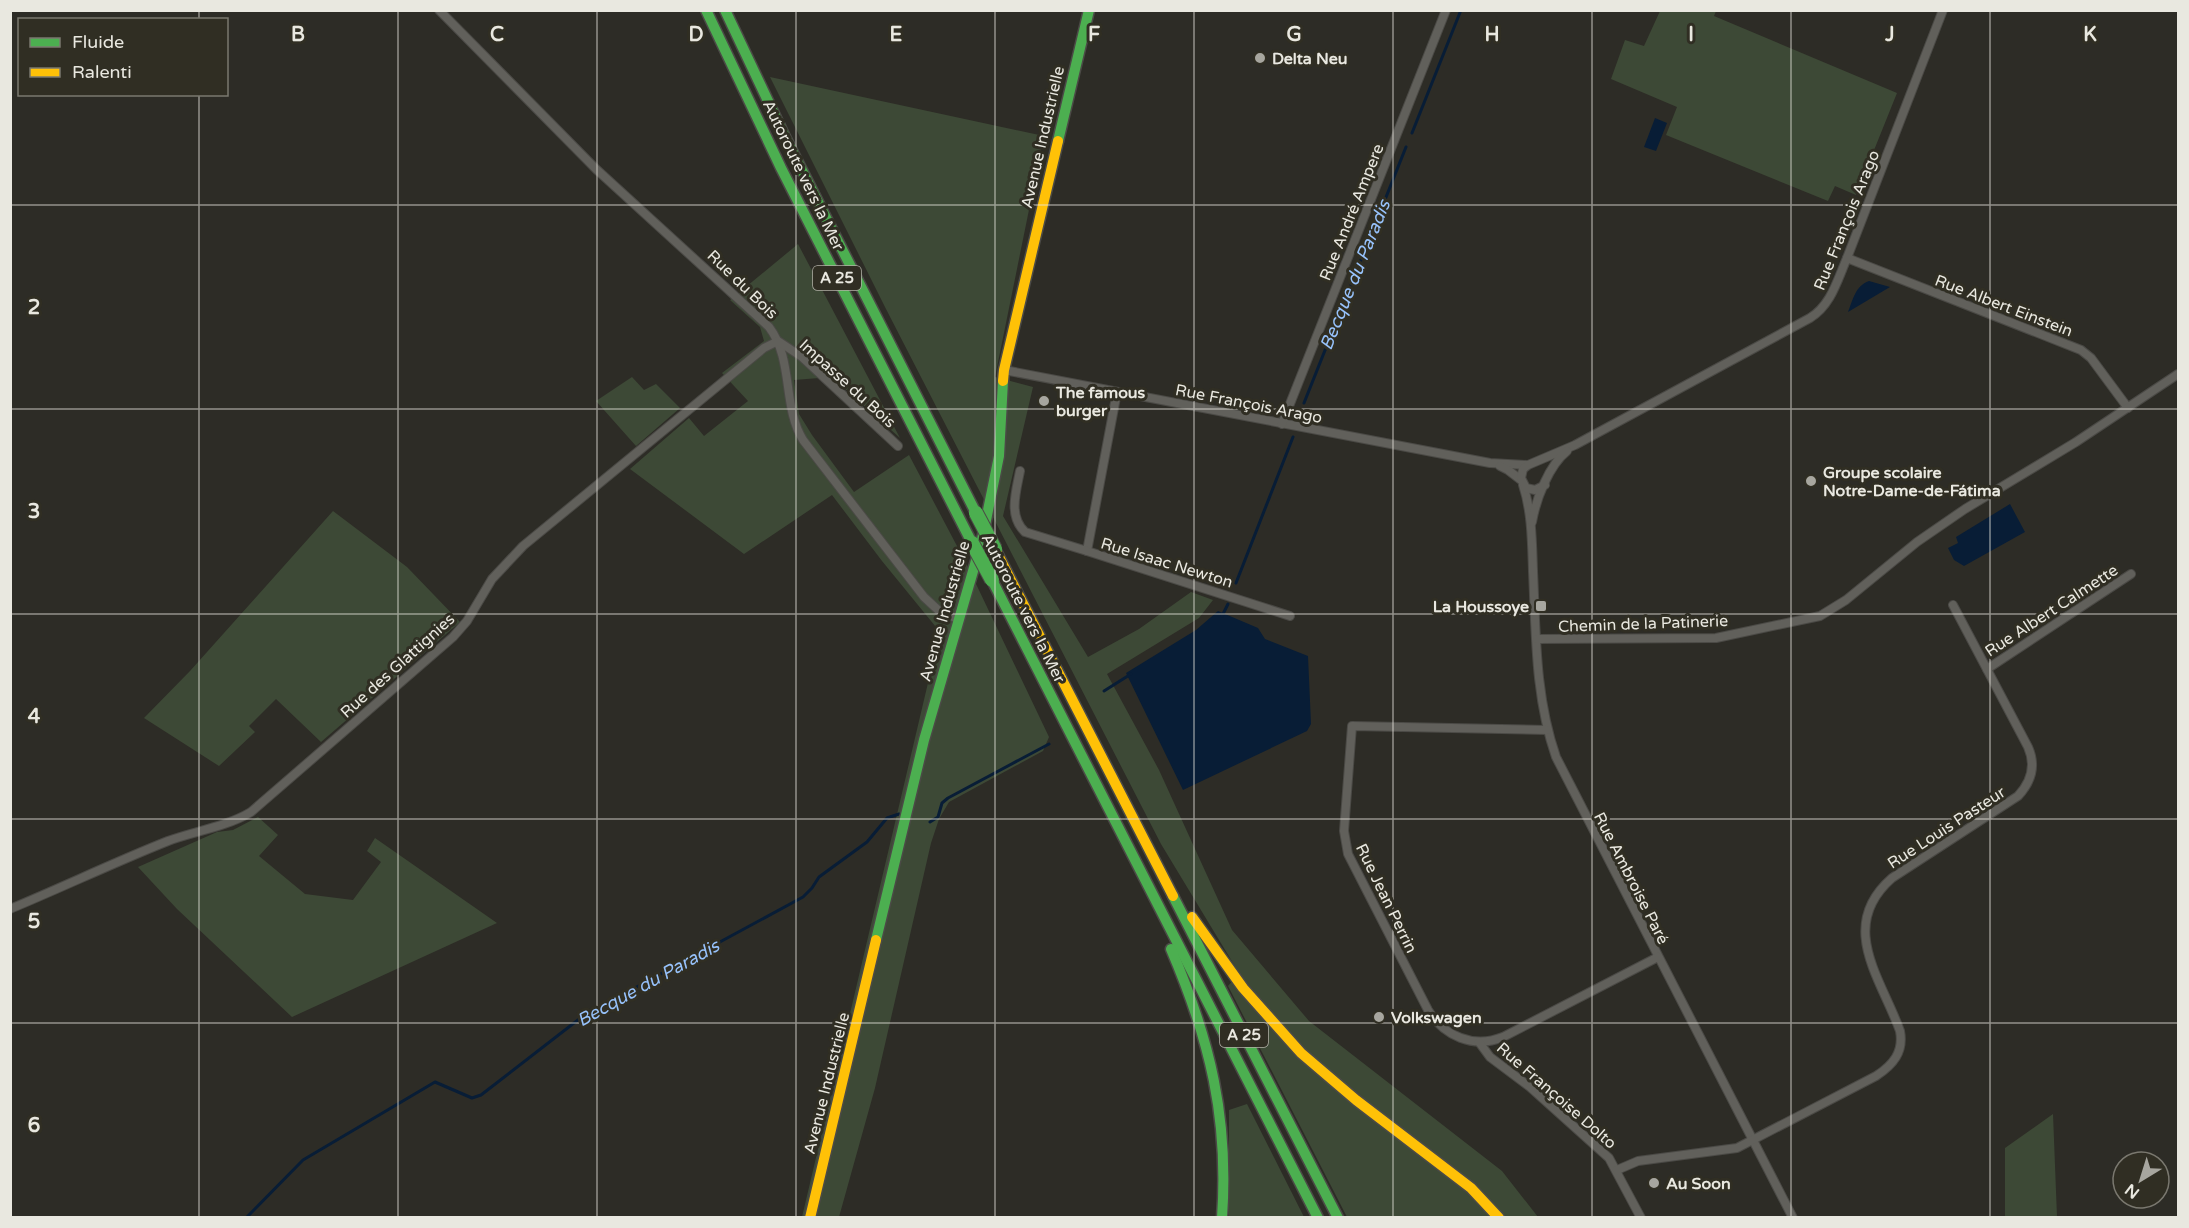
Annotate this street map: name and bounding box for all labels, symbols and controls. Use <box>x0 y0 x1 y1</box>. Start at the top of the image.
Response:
legend <box>18 18 228 96</box>
text: B <box>291 23 305 47</box>
text: C <box>490 23 504 47</box>
text: D <box>688 23 704 47</box>
text: E <box>890 23 903 47</box>
text: F <box>1088 23 1100 47</box>
text: G <box>1286 23 1302 47</box>
text: H <box>1484 23 1500 47</box>
text: I <box>1688 23 1694 47</box>
text: J <box>1884 23 1895 47</box>
text: K <box>2083 23 2097 47</box>
text: Fluide <box>72 31 124 53</box>
place label: Delta Neu <box>1272 49 1347 69</box>
marker: Delta Neu <box>1253 51 1267 65</box>
text: Ralenti <box>72 61 132 83</box>
street label: Avenue Industrielle <box>1017 64 1069 210</box>
street label: Autoroute vers la Mer <box>758 97 849 255</box>
street label: Rue André Ampere <box>1315 141 1389 284</box>
street label: Rue François Arago <box>1810 147 1884 293</box>
water label: Becque du Paradis <box>1315 196 1396 353</box>
street label: Rue du Bois <box>703 246 782 323</box>
road number: A 25 <box>813 266 861 290</box>
street label: Rue Albert Einstein <box>1932 270 2075 341</box>
text: 2 <box>28 296 40 320</box>
street label: Impasse du Bois <box>795 335 900 432</box>
street label: Rue François Arago <box>1174 380 1324 428</box>
place label: The famous burger <box>1055 383 1146 421</box>
marker: The famous burger <box>1037 394 1051 408</box>
place label: Groupe scolaire Notre-Dame-de-Fátima <box>1823 463 2001 501</box>
marker: Groupe scolaire Notre-Dame-de-Fátima <box>1804 474 1818 488</box>
text: 3 <box>28 500 40 524</box>
street label: Autoroute vers la Mer <box>977 531 1070 687</box>
street label: Rue Isaac Newton <box>1098 533 1235 593</box>
street label: Avenue Industrielle <box>915 539 975 684</box>
street label: Rue Albert Calmette <box>1981 560 2122 661</box>
place label: La Houssoye <box>1433 597 1529 617</box>
marker: La Houssoye <box>1534 599 1548 613</box>
street label: Rue des Glattignies <box>336 609 459 722</box>
street label: Chemin de la Patinerie <box>1558 611 1728 637</box>
text: 4 <box>28 705 41 729</box>
street label: Rue Louis Pasteur <box>1884 782 2010 873</box>
street label: Rue Ambroise Paré <box>1589 809 1673 948</box>
street label: Rue Jean Perrin <box>1351 840 1421 956</box>
text: 5 <box>28 910 40 934</box>
water label: Becque du Paradis <box>573 934 724 1031</box>
place label: Volkswagen <box>1391 1008 1482 1028</box>
street label: Avenue Industrielle <box>800 1010 854 1156</box>
marker: Volkswagen <box>1372 1010 1386 1024</box>
road number: A 25 <box>1220 1023 1268 1047</box>
street label: Rue Françoise Dolto <box>1492 1038 1621 1153</box>
text: 6 <box>28 1114 40 1138</box>
north arrow <box>2111 1150 2171 1210</box>
place label: Au Soon <box>1666 1174 1731 1194</box>
marker: Au Soon <box>1647 1176 1661 1190</box>
text: N <box>2121 1179 2144 1203</box>

